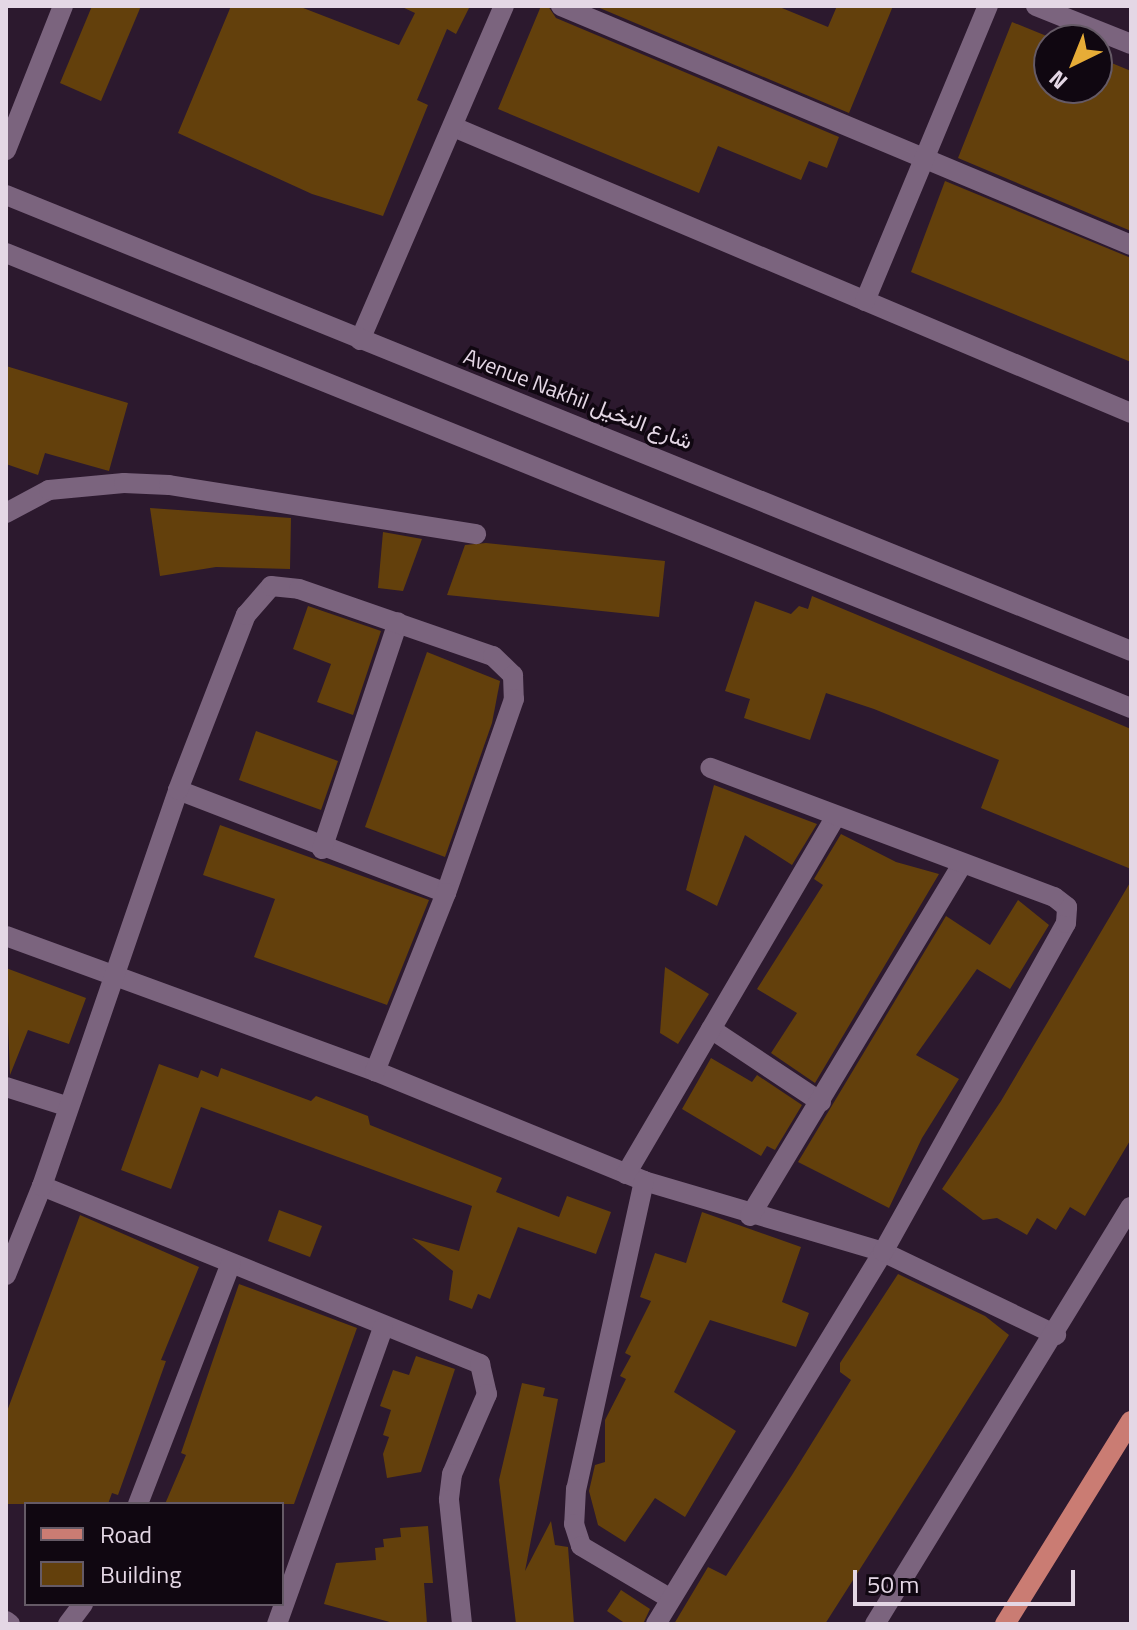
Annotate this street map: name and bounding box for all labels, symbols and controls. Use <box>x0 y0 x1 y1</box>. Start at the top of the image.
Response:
north arrow <box>1033 24 1113 104</box>
text: N <box>1041 62 1075 98</box>
street label: Avenue Nakhil شارع النخيل <box>460 343 696 455</box>
legend <box>24 1502 284 1606</box>
text: Road <box>100 1516 152 1552</box>
scale bar <box>857 1554 1079 1604</box>
text: Building <box>100 1556 182 1592</box>
text: 50 m <box>867 1566 919 1602</box>

